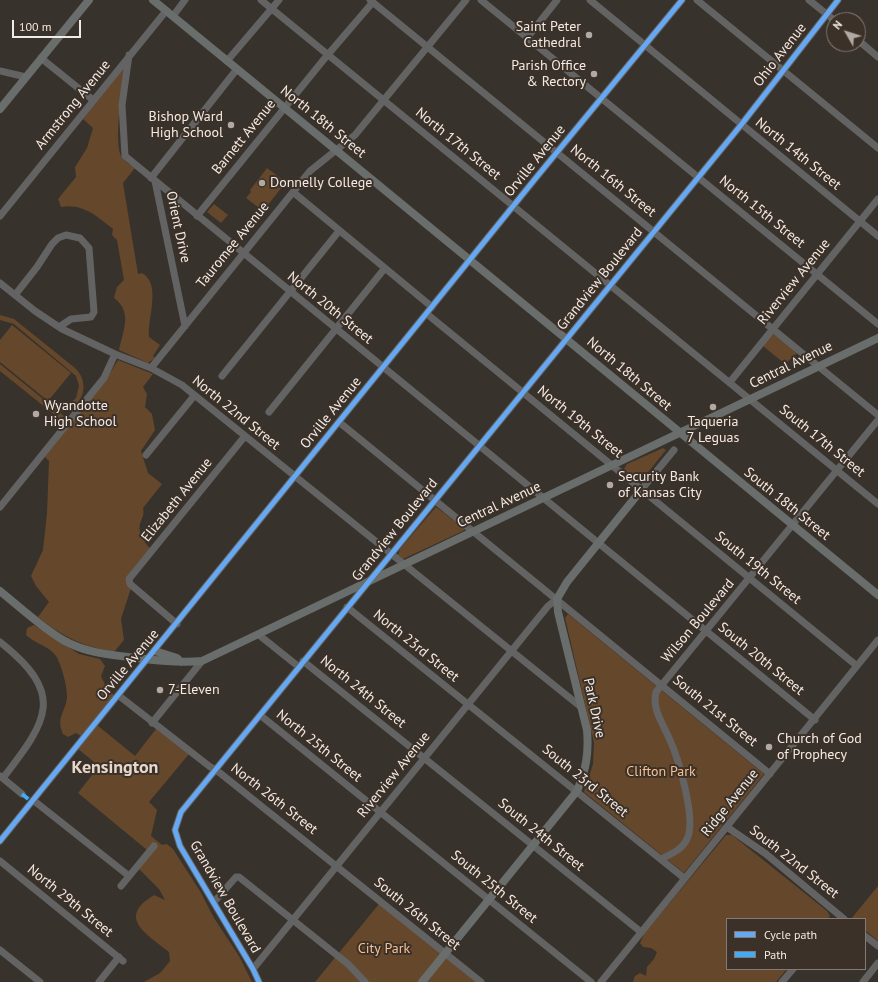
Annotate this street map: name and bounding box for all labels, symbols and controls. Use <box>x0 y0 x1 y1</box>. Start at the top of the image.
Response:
scale bar <box>14 12 83 38</box>
north arrow <box>826 12 866 52</box>
text: N <box>830 18 845 32</box>
text: 100 m <box>19 19 52 34</box>
place label: Saint Peter Cathedral <box>516 19 581 52</box>
street label: Ohio Avenue <box>750 20 810 90</box>
marker: Saint Peter Cathedral <box>584 30 594 40</box>
street label: Armstrong Avenue <box>32 57 114 153</box>
place label: Parish Office & Rectory <box>511 58 586 90</box>
marker: Parish Office & Rectory <box>589 69 599 79</box>
street label: North 18th Street <box>277 82 369 162</box>
street label: Barnett Avenue <box>209 96 279 178</box>
street label: North 17th Street <box>412 104 504 184</box>
place label: Bishop Ward High School <box>148 109 223 142</box>
street label: North 14th Street <box>752 114 844 194</box>
marker: Bishop Ward High School <box>226 120 236 130</box>
street label: Orville Avenue <box>501 122 569 200</box>
street label: North 16th Street <box>567 141 659 221</box>
street label: North 15th Street <box>716 172 808 252</box>
place label: Donnelly College <box>270 175 372 191</box>
marker: Donnelly College <box>257 178 267 188</box>
street label: Orient Drive <box>162 190 194 264</box>
street label: Tauromee Avenue <box>193 199 273 291</box>
street label: Grandview Boulevard <box>553 224 647 334</box>
street label: Riverview Avenue <box>754 236 834 328</box>
street label: North 20th Street <box>284 268 376 348</box>
street label: North 18th Street <box>583 334 675 414</box>
street label: Central Avenue <box>747 338 835 392</box>
street label: North 22nd Street <box>189 372 283 454</box>
street label: Orville Avenue <box>297 374 365 452</box>
street label: North 19th Street <box>534 382 626 462</box>
place label: Wyandotte High School <box>44 398 117 430</box>
street label: South 17th Street <box>776 401 868 481</box>
marker: Taqueria 7 Leguas <box>708 402 718 412</box>
marker: Wyandotte High School <box>31 409 41 419</box>
place label: Taqueria 7 Leguas <box>687 414 739 446</box>
street label: Elizabeth Avenue <box>138 455 216 545</box>
street label: South 18th Street <box>741 464 833 544</box>
place label: Security Bank of Kansas City <box>618 469 702 502</box>
street label: Grandview Boulevard <box>348 475 442 585</box>
street label: Central Avenue <box>455 478 543 532</box>
marker: Security Bank of Kansas City <box>605 480 615 490</box>
street label: South 19th Street <box>712 528 804 608</box>
street label: Wilson Boulevard <box>658 576 738 666</box>
street label: North 23rd Street <box>370 606 462 686</box>
street label: South 20th Street <box>715 619 807 699</box>
street label: Orville Avenue <box>93 626 163 704</box>
street label: North 24th Street <box>317 652 409 732</box>
street label: South 21st Street <box>669 672 761 750</box>
street label: Park Drive <box>579 676 609 740</box>
place label: 7-Eleven <box>168 682 220 698</box>
marker: 7-Eleven <box>155 685 165 695</box>
street label: North 25th Street <box>273 706 365 786</box>
street label: Riverview Avenue <box>354 729 434 821</box>
place label: Church of God of Prophecy <box>777 731 862 764</box>
street label: South 23rd Street <box>539 741 631 821</box>
marker: Church of God of Prophecy <box>764 742 774 752</box>
district label: Kensington <box>72 757 158 779</box>
street label: North 26th Street <box>227 760 321 838</box>
park label: Clifton Park <box>626 764 696 780</box>
street label: Ridge Avenue <box>698 766 762 840</box>
street label: South 24th Street <box>495 795 587 875</box>
street label: South 22nd Street <box>746 822 842 902</box>
street label: Grandview Boulevard <box>186 838 264 956</box>
street label: South 25th Street <box>448 847 540 927</box>
street label: North 29th Street <box>24 861 116 941</box>
street label: South 26th Street <box>371 874 463 954</box>
legend <box>726 918 866 970</box>
text: Cycle path <box>764 927 817 942</box>
park label: City Park <box>358 941 410 957</box>
text: Path <box>764 947 787 962</box>

